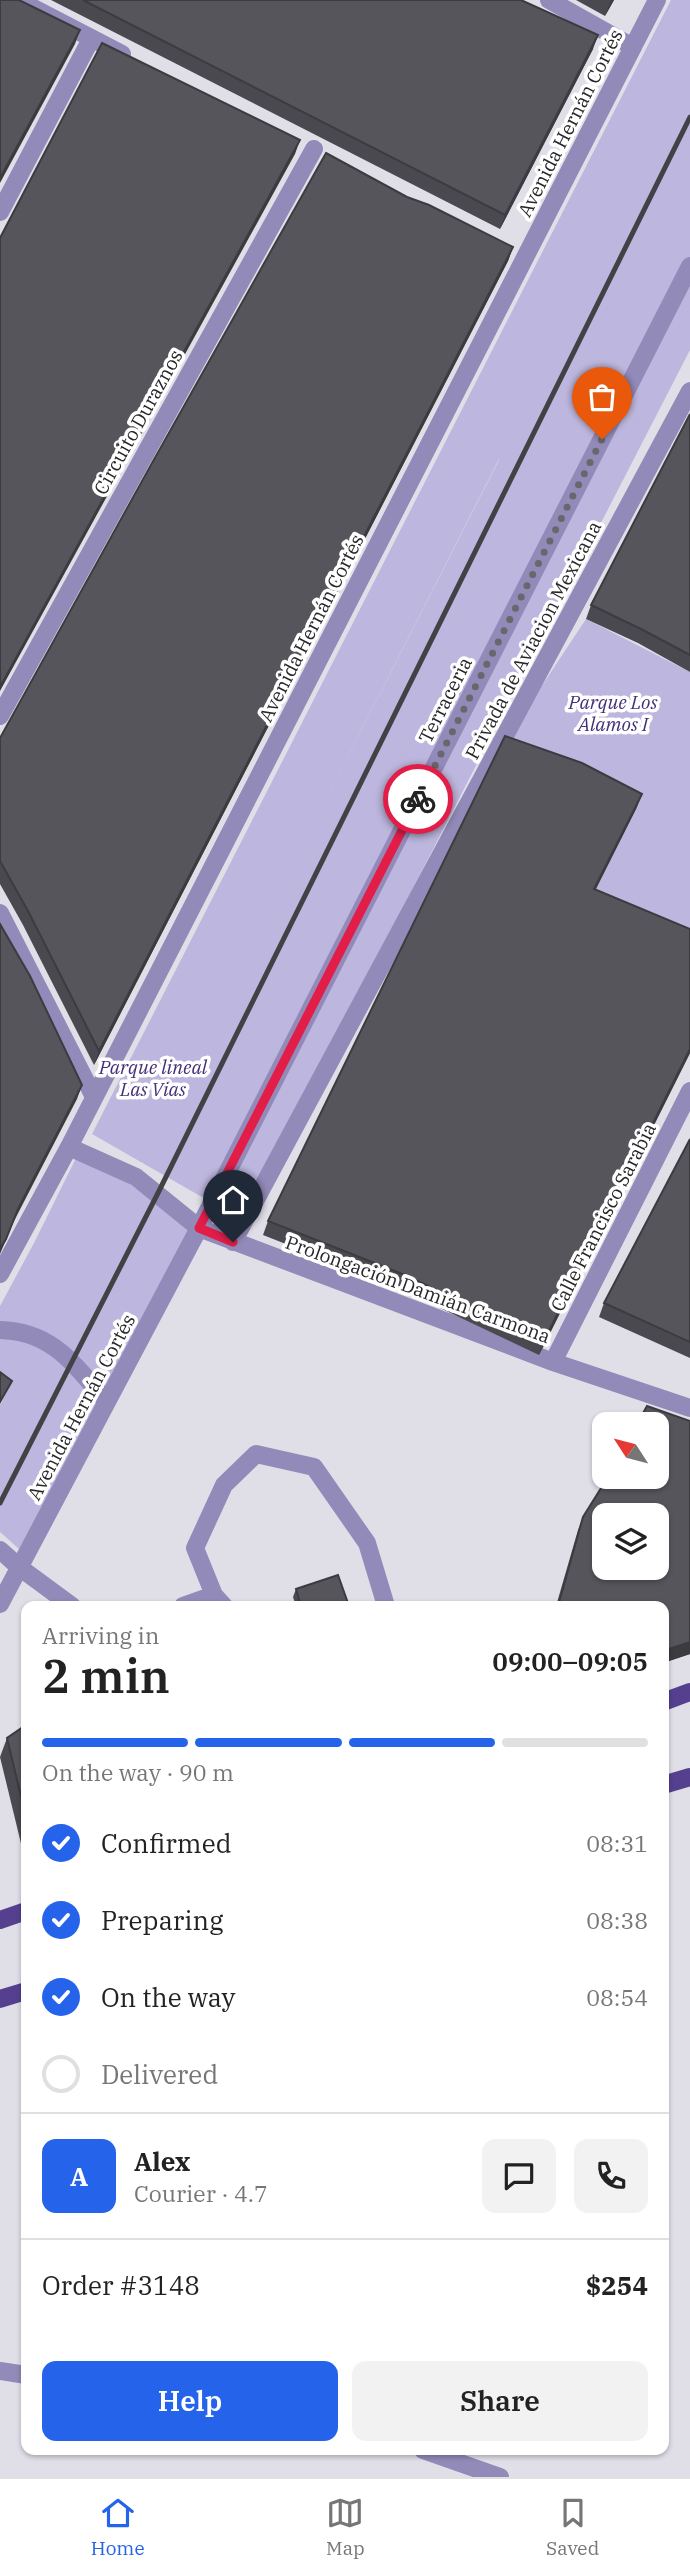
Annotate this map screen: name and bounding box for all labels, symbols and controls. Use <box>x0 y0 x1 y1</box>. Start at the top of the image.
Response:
street label: Avenida Hernán Cortés <box>512 25 628 221</box>
street label: Circuito Duraznos <box>88 345 188 499</box>
pin <box>572 367 632 439</box>
icon: bag <box>583 378 621 416</box>
street label: Privada de Aviacion Mexicana <box>460 517 606 763</box>
street label: Avenida Hernán Cortés <box>253 530 369 726</box>
street label: Terraceria <box>413 653 477 747</box>
park label: Parque Los Alamos I <box>568 690 657 736</box>
courier <box>383 764 453 834</box>
icon: bike <box>399 780 437 818</box>
park label: Parque lineal Las Vias <box>98 1055 208 1101</box>
street label: Calle Francisco Sarabia <box>545 1119 661 1315</box>
pin <box>203 1170 263 1242</box>
icon: home <box>214 1181 252 1219</box>
street label: Prolongación Damián Carmona <box>282 1230 554 1348</box>
street label: Avenida Hernán Cortés <box>22 1310 140 1504</box>
north arrow <box>592 1412 668 1489</box>
map controls <box>592 1412 669 1580</box>
button: layers <box>592 1503 669 1580</box>
text: Arriving in <box>42 1620 159 1650</box>
text: 09:00–09:05 <box>492 1644 648 1678</box>
text: 2 min <box>42 1646 170 1706</box>
text: On the way · 90 m <box>42 1757 234 1787</box>
icon: check <box>42 1824 80 1862</box>
text: Confirmed <box>101 1826 232 1860</box>
text: 08:31 <box>586 1828 648 1858</box>
icon: check <box>42 1901 80 1939</box>
text: Preparing <box>101 1903 223 1937</box>
text: 08:38 <box>586 1905 648 1935</box>
icon: check <box>42 1978 80 2016</box>
text: On the way <box>101 1980 235 2014</box>
text: 08:54 <box>586 1982 648 2012</box>
text: Delivered <box>101 2057 218 2091</box>
button: chat <box>482 2139 556 2213</box>
button: phone <box>574 2139 648 2213</box>
text: Alex <box>134 2144 190 2178</box>
text: A <box>70 2159 88 2193</box>
text: Courier · 4.7 <box>134 2178 268 2208</box>
text: Order #3148 <box>42 2268 200 2302</box>
text: $254 <box>586 2268 648 2302</box>
button: Help <box>42 2361 338 2441</box>
button: Share <box>352 2361 648 2441</box>
tab: Home <box>91 2494 145 2560</box>
tab: Map <box>326 2494 365 2560</box>
tab: Saved <box>546 2494 599 2560</box>

